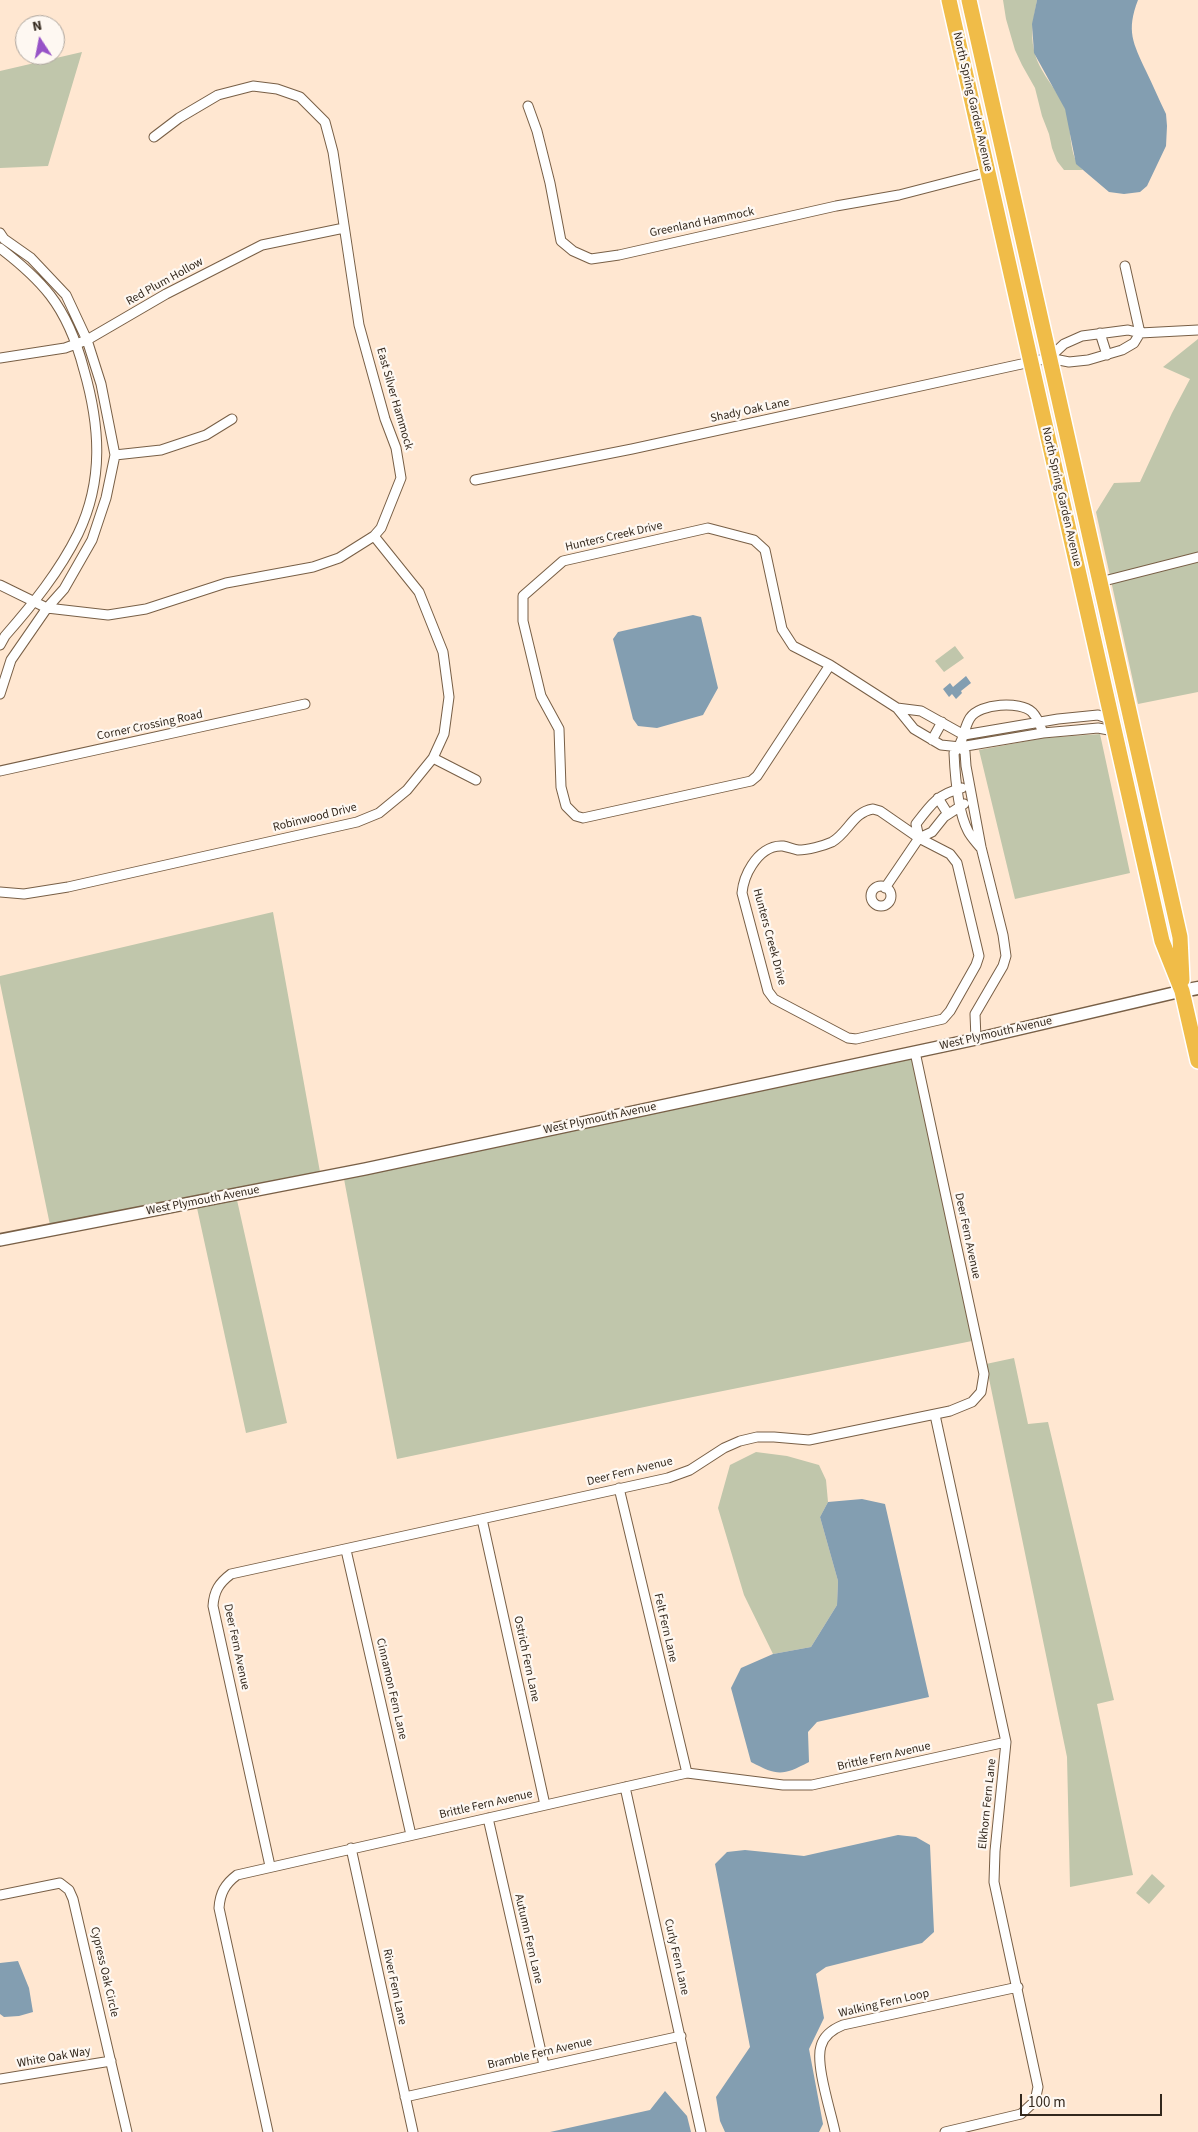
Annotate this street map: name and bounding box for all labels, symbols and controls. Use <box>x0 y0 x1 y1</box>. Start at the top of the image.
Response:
north arrow <box>15 15 65 65</box>
text: N <box>31 16 44 37</box>
street label: North Spring Garden Avenue <box>949 31 995 173</box>
street label: Greenland Hammock <box>648 205 756 241</box>
street label: Red Plum Hollow <box>124 255 206 309</box>
street label: East Silver Hammock <box>372 346 416 452</box>
street label: Shady Oak Lane <box>709 396 791 426</box>
street label: North Spring Garden Avenue <box>1038 426 1084 568</box>
street label: Hunters Creek Drive <box>564 519 664 555</box>
street label: Corner Crossing Road <box>96 708 204 744</box>
street label: Robinwood Drive <box>272 801 358 835</box>
street label: Hunters Creek Drive <box>749 887 789 987</box>
street label: West Plymouth Avenue <box>938 1014 1054 1054</box>
street label: West Plymouth Avenue <box>542 1100 658 1138</box>
street label: West Plymouth Avenue <box>145 1183 261 1219</box>
street label: Deer Fern Avenue <box>951 1192 983 1280</box>
street label: Deer Fern Avenue <box>586 1454 674 1490</box>
street label: Felt Fern Lane <box>650 1592 680 1664</box>
street label: Deer Fern Avenue <box>220 1603 252 1691</box>
street label: Ostrich Fern Lane <box>510 1615 542 1703</box>
street label: Cinnamon Fern Lane <box>372 1637 410 1741</box>
street label: Brittle Fern Avenue <box>836 1739 932 1775</box>
street label: Elkhorn Fern Lane <box>976 1758 1000 1850</box>
street label: Brittle Fern Avenue <box>438 1787 534 1823</box>
street label: Autumn Fern Lane <box>511 1893 545 1985</box>
street label: Curly Fern Lane <box>660 1918 692 1996</box>
street label: Cypress Oak Circle <box>87 1926 121 2018</box>
street label: River Fern Lane <box>379 1948 409 2026</box>
street label: Walking Fern Loop <box>837 1987 931 2021</box>
street label: Bramble Fern Avenue <box>486 2035 594 2073</box>
street label: White Oak Way <box>16 2044 92 2072</box>
scale bar <box>1023 2084 1166 2116</box>
text: 100 m <box>1028 2092 1066 2113</box>

